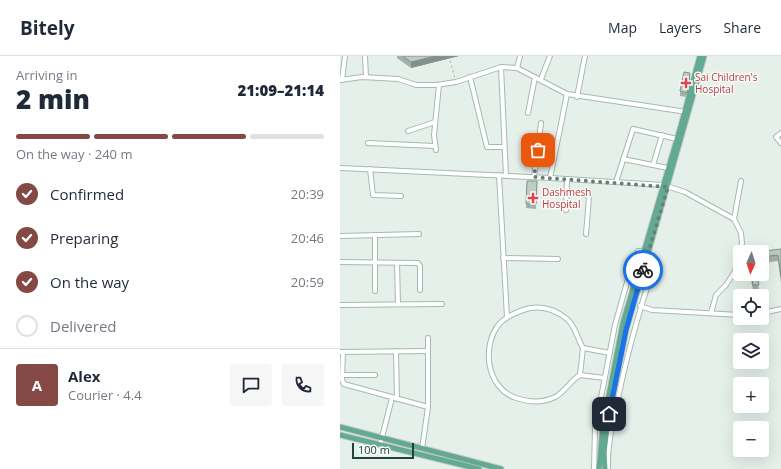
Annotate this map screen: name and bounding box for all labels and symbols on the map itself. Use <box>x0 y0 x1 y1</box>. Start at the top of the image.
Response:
place label: Sai Children's Hospital <box>695 70 758 96</box>
marker: Sai Children's Hospital <box>680 77 692 89</box>
pin <box>521 133 555 167</box>
place label: Dashmesh Hospital <box>542 185 591 211</box>
marker: Dashmesh Hospital <box>527 192 539 204</box>
north arrow <box>733 245 769 281</box>
courier <box>623 250 663 290</box>
pin <box>592 397 626 431</box>
scale bar <box>352 441 414 460</box>

